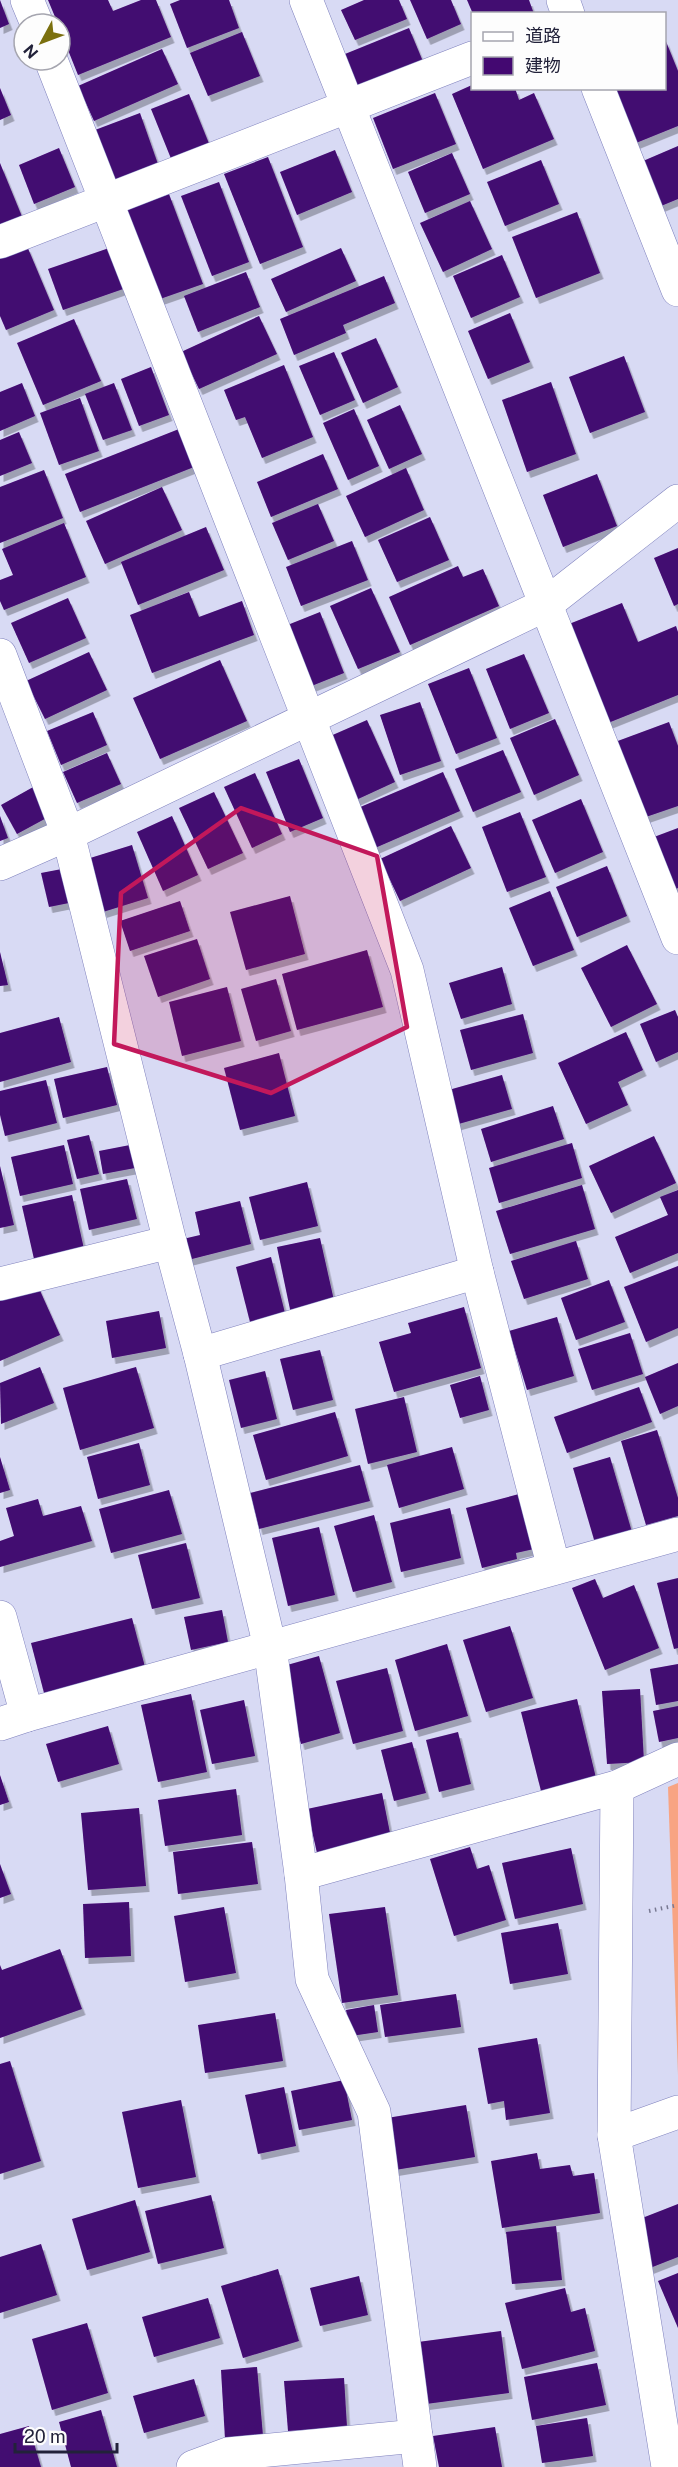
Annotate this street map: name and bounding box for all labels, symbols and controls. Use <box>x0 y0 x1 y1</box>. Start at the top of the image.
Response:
north arrow <box>12 12 72 72</box>
legend <box>471 12 666 90</box>
text: 道路 <box>525 25 561 46</box>
text: N <box>20 41 42 62</box>
text: 建物 <box>525 55 561 76</box>
scale bar <box>15 2416 117 2454</box>
text: 20 m <box>24 2426 66 2447</box>

